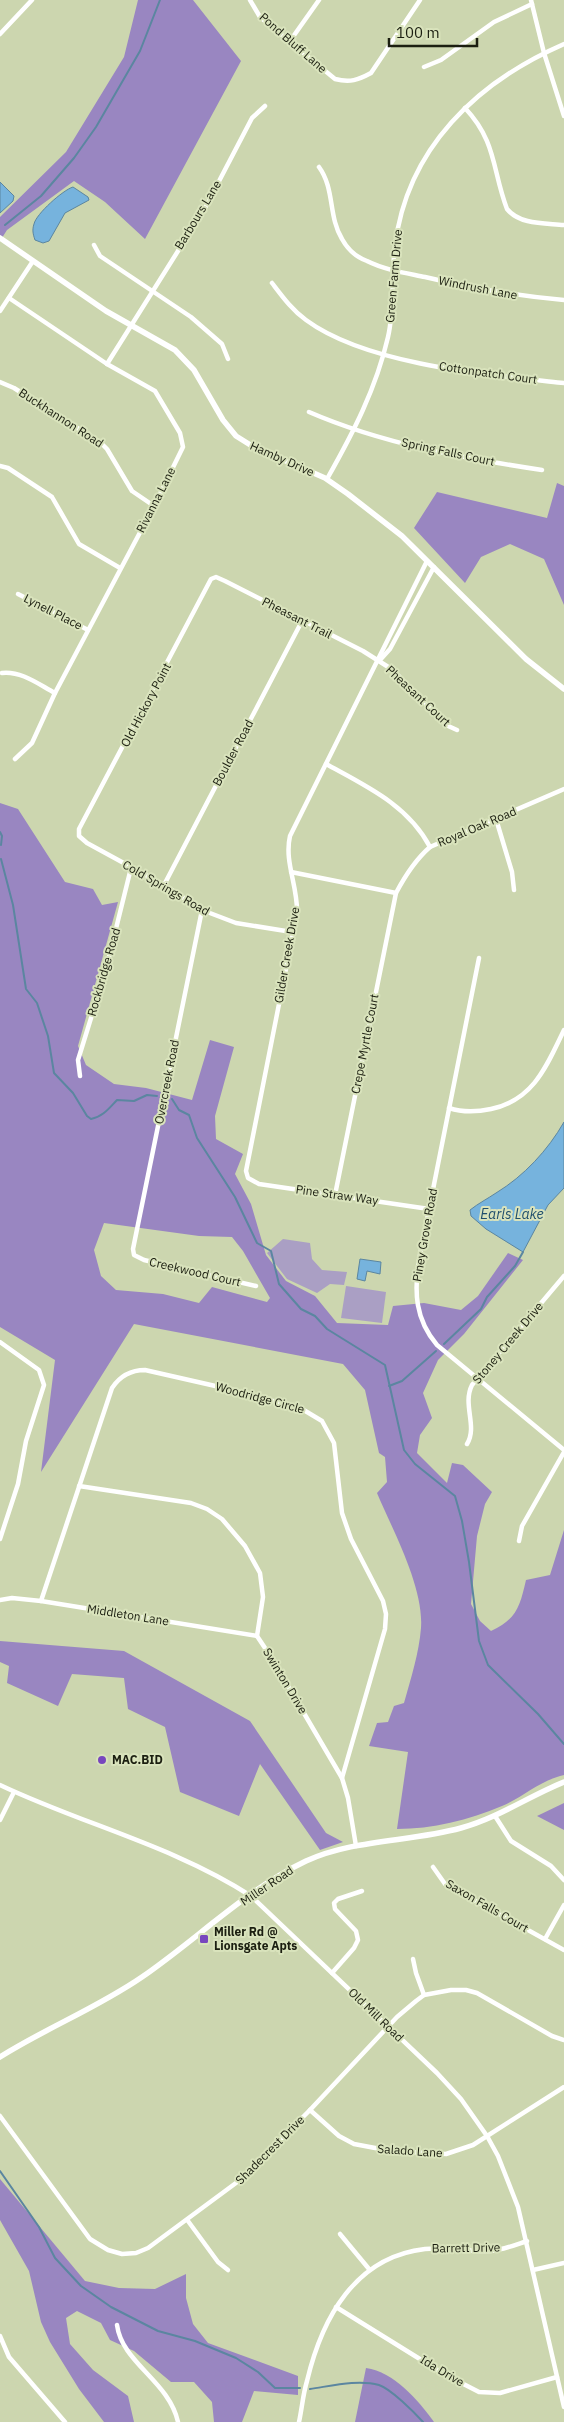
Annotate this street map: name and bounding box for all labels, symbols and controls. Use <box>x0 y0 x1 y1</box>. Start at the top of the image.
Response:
street label: Pond Bluff Lane <box>256 9 331 76</box>
scale bar <box>389 15 476 47</box>
text: 100 m <box>396 23 440 42</box>
street label: Barbours Lane <box>171 177 224 252</box>
street label: Green Farm Drive <box>382 228 405 323</box>
street label: Windrush Lane <box>437 273 519 303</box>
street label: Cottonpatch Court <box>438 358 538 387</box>
street label: Buckhannon Road <box>16 385 106 451</box>
street label: Spring Falls Court <box>400 434 496 469</box>
street label: Hamby Drive <box>248 438 317 480</box>
street label: Rivanna Lane <box>133 464 179 535</box>
street label: Lynell Place <box>21 590 85 633</box>
street label: Pheasant Trail <box>260 593 335 642</box>
street label: Old Hickory Point <box>117 660 174 749</box>
street label: Pheasant Court <box>383 662 454 729</box>
street label: Boulder Road <box>209 717 256 789</box>
street label: Royal Oak Road <box>435 803 518 850</box>
street label: Cold Springs Road <box>120 857 212 919</box>
street label: Gilder Creek Drive <box>271 905 302 1004</box>
street label: Rockbridge Road <box>84 926 123 1018</box>
street label: Crepe Myrtle Court <box>347 993 382 1095</box>
street label: Overcreek Road <box>151 1038 182 1125</box>
street label: Pine Straw Way <box>295 1181 379 1208</box>
street label: Piney Grove Road <box>409 1187 440 1283</box>
water label: Earls Lake <box>480 1205 544 1223</box>
street label: Creekwood Court <box>148 1254 242 1289</box>
street label: Stoney Creek Drive <box>469 1298 546 1387</box>
street label: Woodridge Circle <box>214 1378 307 1417</box>
street label: Middleton Lane <box>86 1601 171 1628</box>
street label: Swinton Drive <box>260 1645 311 1717</box>
place label: MAC.BID <box>112 1752 163 1767</box>
marker: MAC.BID <box>96 1754 108 1766</box>
street label: Miller Road <box>237 1862 296 1909</box>
street label: Saxon Falls Court <box>443 1876 531 1935</box>
place label: Miller Rd @ Lionsgate Apts <box>214 1924 297 1953</box>
marker: Miller Rd @ Lionsgate Apts <box>198 1933 210 1945</box>
street label: Old Mill Road <box>346 1985 407 2045</box>
street label: Shadecrest Drive <box>232 2112 308 2187</box>
street label: Salado Lane <box>377 2141 444 2160</box>
street label: Barrett Drive <box>432 2239 501 2256</box>
street label: Ida Drive <box>417 2352 467 2390</box>

